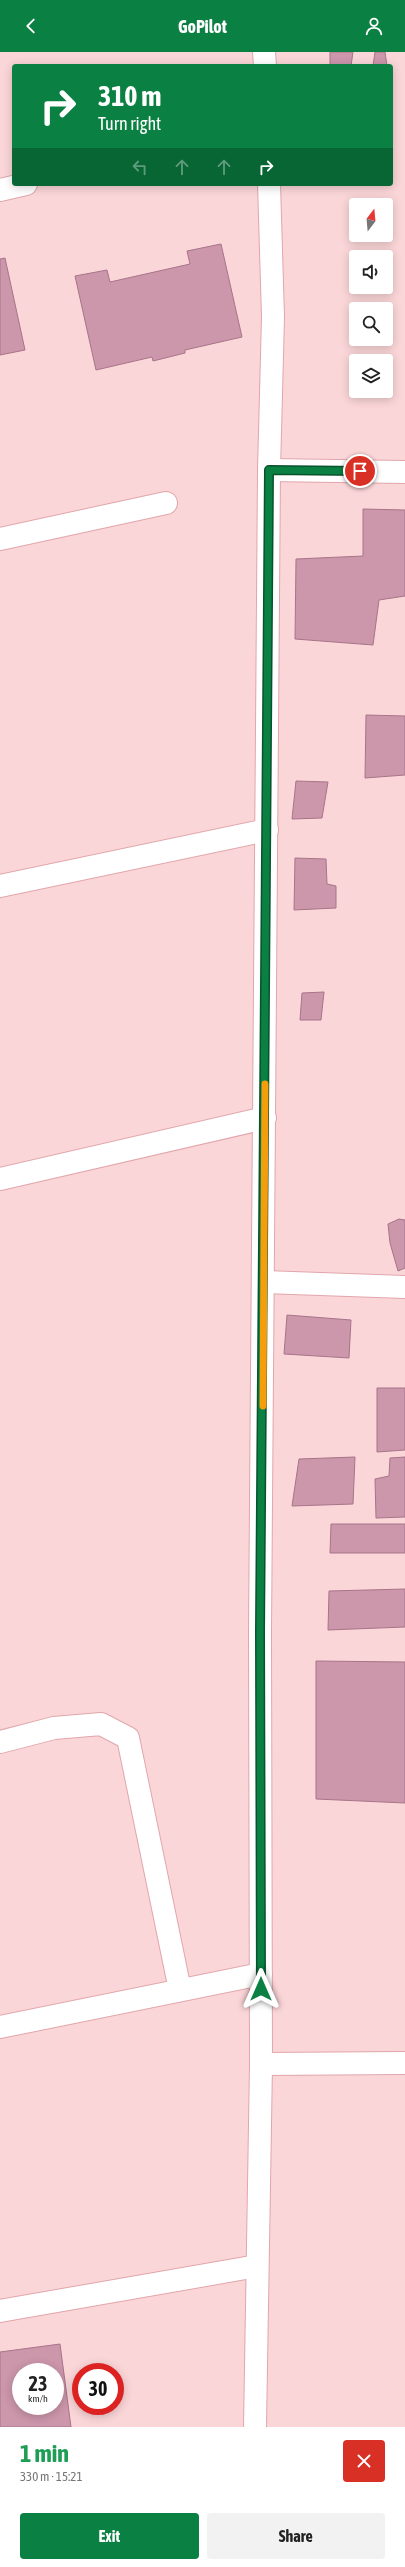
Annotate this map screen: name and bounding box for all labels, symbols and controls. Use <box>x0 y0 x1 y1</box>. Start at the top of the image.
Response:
icon: back <box>20 15 42 37</box>
icon: person <box>363 15 385 37</box>
text: GoPilot <box>178 16 227 37</box>
icon: right <box>32 80 84 132</box>
text: 310 m <box>98 80 161 112</box>
text: Turn right <box>98 113 161 134</box>
icon: left <box>129 156 151 178</box>
icon: ahead <box>171 156 193 178</box>
icon: ahead <box>213 156 235 178</box>
icon: right <box>255 156 277 178</box>
north arrow <box>349 198 393 242</box>
map controls <box>349 198 393 398</box>
button: sound <box>349 250 393 294</box>
button: search <box>349 302 393 346</box>
button: layers <box>349 354 393 398</box>
pin <box>343 454 377 488</box>
icon: arrive <box>349 460 371 482</box>
position arrow <box>240 1968 282 2010</box>
speed limit sign: 30 <box>72 2363 124 2415</box>
text: 23 <box>29 2372 47 2395</box>
text: km/h <box>28 2393 48 2404</box>
text: 1 min <box>20 2440 69 2467</box>
button: close <box>343 2440 385 2482</box>
text: 330 m · 15:21 <box>20 2469 83 2484</box>
button: Exit <box>20 2513 199 2559</box>
button: Share <box>207 2513 385 2559</box>

